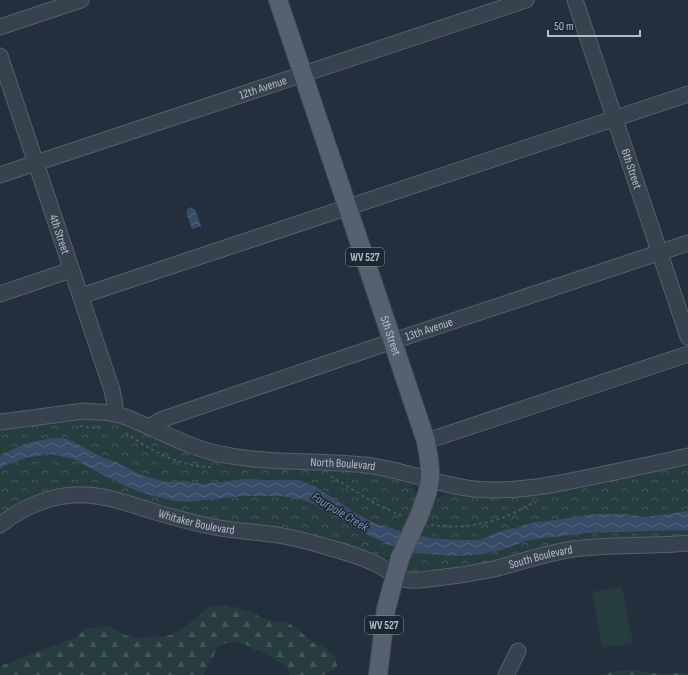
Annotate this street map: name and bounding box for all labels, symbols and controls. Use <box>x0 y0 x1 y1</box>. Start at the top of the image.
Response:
scale bar <box>548 12 640 38</box>
text: 50 m <box>554 19 574 34</box>
street label: 12th Avenue <box>237 73 289 102</box>
street label: 6th Street <box>618 147 645 191</box>
street label: 4th Street <box>46 212 74 256</box>
road number: WV 527 <box>346 248 384 266</box>
street label: 5th Street <box>377 314 404 358</box>
street label: 13th Avenue <box>403 314 455 344</box>
street label: North Boulevard <box>310 454 377 474</box>
water label: Fourpole Creek <box>309 489 372 536</box>
street label: Whitaker Boulevard <box>156 506 235 538</box>
street label: South Boulevard <box>507 542 573 572</box>
road number: WV 527 <box>365 616 403 634</box>

